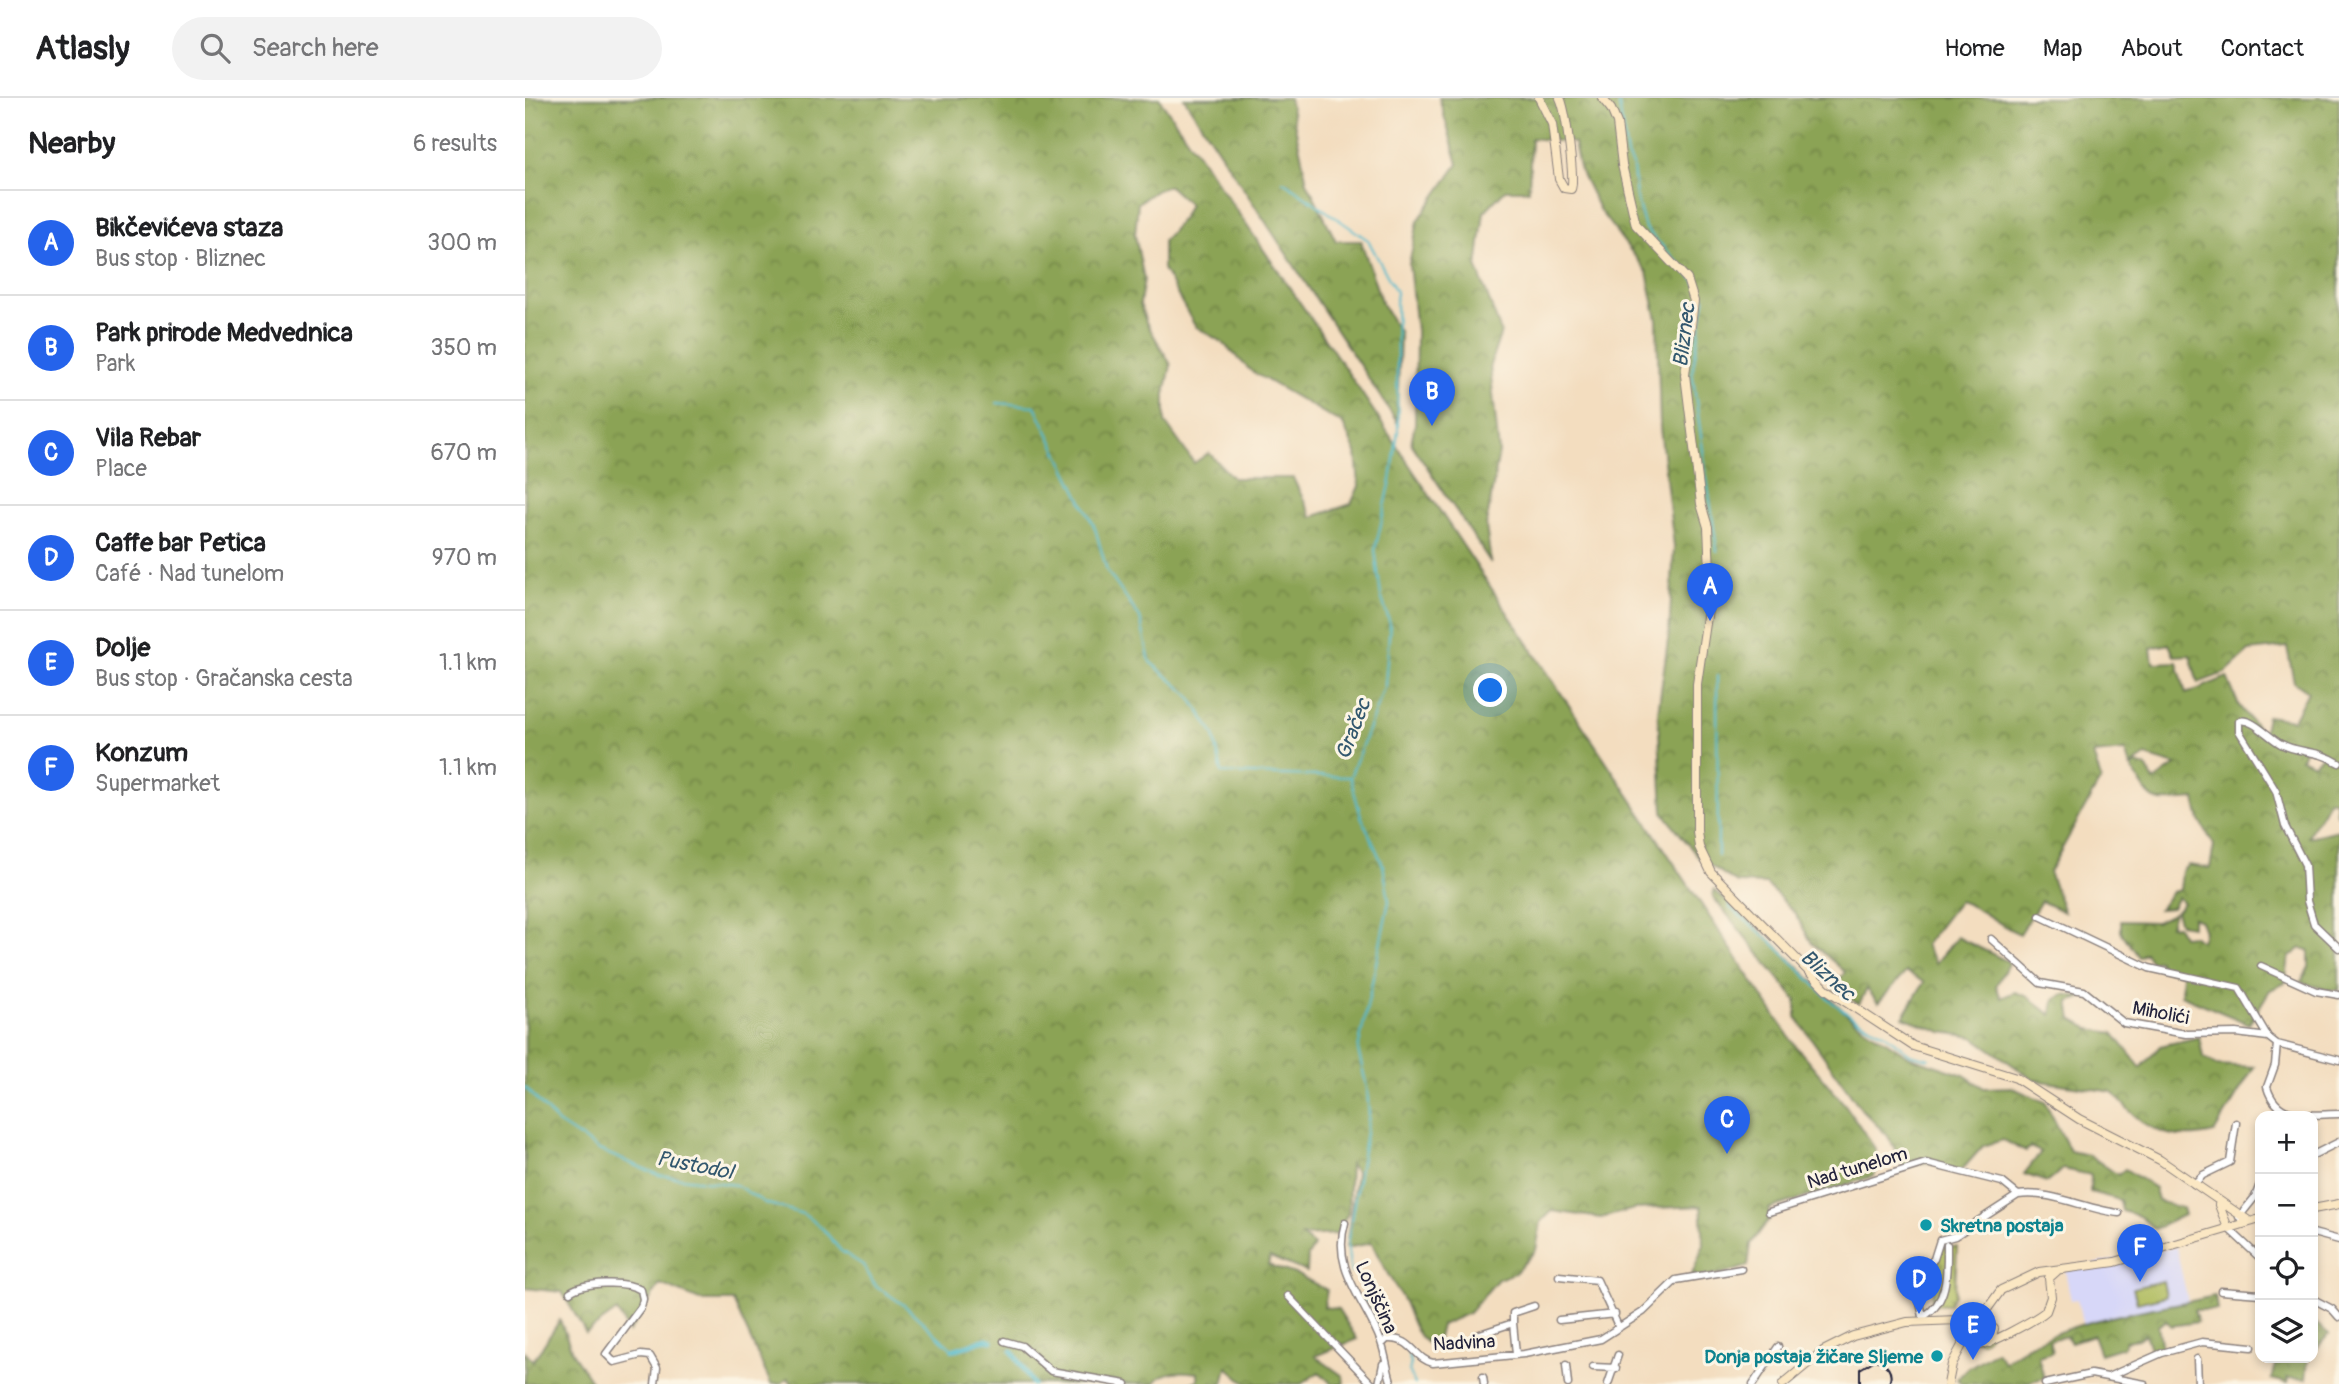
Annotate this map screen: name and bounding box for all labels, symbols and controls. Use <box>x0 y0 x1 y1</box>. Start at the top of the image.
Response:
search box <box>172 17 662 80</box>
text: Atlasly <box>35 28 130 69</box>
icon: search <box>196 29 234 67</box>
text: Search here <box>252 32 379 64</box>
text: Home <box>1944 34 2005 63</box>
text: Map <box>2043 34 2083 63</box>
text: About <box>2121 34 2183 63</box>
text: Contact <box>2221 34 2304 63</box>
text: Nearby <box>28 125 115 162</box>
text: 6 results <box>413 129 497 158</box>
text: Bikčevićeva staza <box>95 212 283 244</box>
text: A <box>44 228 58 257</box>
text: 300 m <box>427 228 497 257</box>
text: Bus stop · Bliznec <box>95 244 266 273</box>
water label: Bliznec <box>1667 300 1702 369</box>
text: Park prirode Medvednica <box>95 317 353 349</box>
text: B <box>44 333 58 362</box>
text: 350 m <box>431 333 497 362</box>
text: Park <box>95 349 135 378</box>
pin: B <box>1409 368 1455 426</box>
text: Vila Rebar <box>95 422 201 454</box>
text: C <box>44 438 58 467</box>
text: 670 m <box>431 438 497 467</box>
text: Place <box>95 454 147 483</box>
text: Caffe bar Petica <box>95 527 266 559</box>
text: D <box>44 543 58 572</box>
text: 970 m <box>432 543 497 572</box>
text: Café · Nad tunelom <box>95 559 284 588</box>
pin: A <box>1687 563 1733 621</box>
text: Dolje <box>95 632 150 664</box>
text: E <box>45 648 57 677</box>
text: 1.1 km <box>439 648 497 677</box>
text: Bus stop · Gračanska cesta <box>95 664 353 693</box>
your location <box>1473 673 1507 707</box>
water label: Gračec <box>1330 694 1378 763</box>
text: Konzum <box>95 737 188 769</box>
text: F <box>44 753 58 782</box>
text: 1.1 km <box>439 753 497 782</box>
text: Supermarket <box>95 769 220 798</box>
water label: Bliznec <box>1795 944 1862 1008</box>
street label: Miholići <box>2130 996 2191 1030</box>
pin: C <box>1704 1096 1750 1154</box>
map controls <box>2255 1111 2318 1363</box>
button: + <box>2255 1111 2318 1174</box>
street label: Nad tunelom <box>1804 1141 1910 1195</box>
water label: Pustodol <box>654 1145 737 1187</box>
button: − <box>2255 1174 2318 1237</box>
place label: Skretna postaja <box>1940 1214 2064 1238</box>
marker: Skretna postaja <box>1918 1217 1934 1233</box>
pin: F <box>2117 1224 2163 1282</box>
button: locate <box>2255 1237 2318 1300</box>
pin: D <box>1896 1256 1942 1314</box>
street label: Lonjščina <box>1349 1257 1403 1338</box>
button: layers <box>2255 1300 2318 1363</box>
pin: E <box>1950 1302 1996 1360</box>
street label: Nadvina <box>1432 1329 1496 1357</box>
place label: Donja postaja žičare Sljeme <box>1704 1345 1924 1369</box>
marker: Donja postaja žičare Sljeme <box>1929 1348 1945 1364</box>

